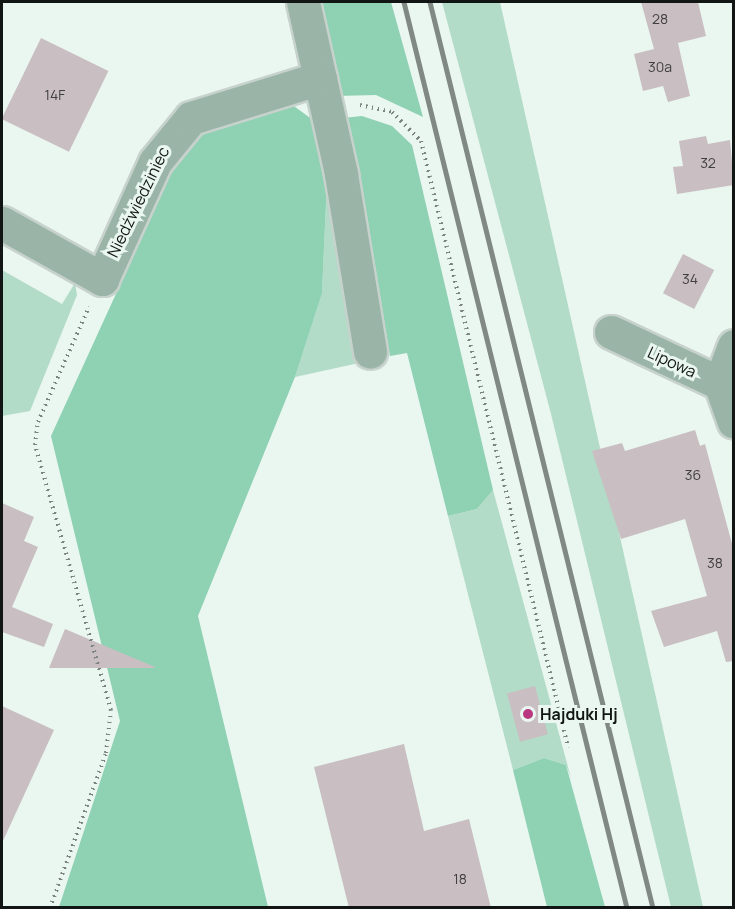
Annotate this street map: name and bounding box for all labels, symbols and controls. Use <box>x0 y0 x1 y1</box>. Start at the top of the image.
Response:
house number: 28 <box>652 11 668 27</box>
house number: 30a <box>648 59 672 75</box>
house number: 14F <box>45 87 65 103</box>
street label: Niedźwiedziniec <box>103 144 173 260</box>
house number: 32 <box>700 155 716 171</box>
house number: 34 <box>682 271 698 287</box>
street label: Lipowa <box>645 342 699 382</box>
house number: 36 <box>685 467 701 483</box>
house number: 38 <box>707 555 723 571</box>
place label: Hajduki Hj <box>540 704 618 724</box>
marker: Hajduki Hj <box>521 707 535 721</box>
house number: 18 <box>453 871 467 887</box>

